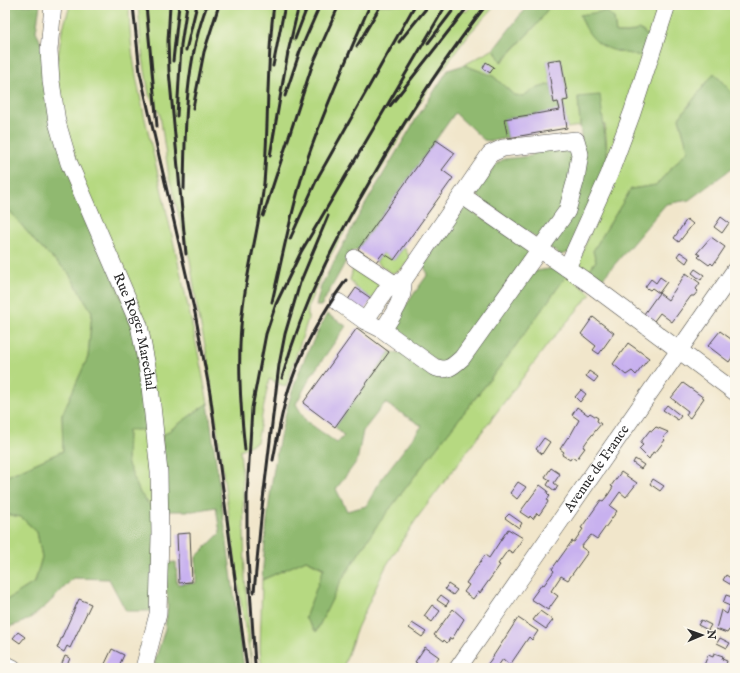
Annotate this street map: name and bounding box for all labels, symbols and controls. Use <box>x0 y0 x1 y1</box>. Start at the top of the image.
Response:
street label: Rue Roger Marechal <box>109 270 159 391</box>
street label: Avenue de France <box>560 421 634 517</box>
north arrow <box>682 615 722 655</box>
text: N <box>704 629 718 640</box>

